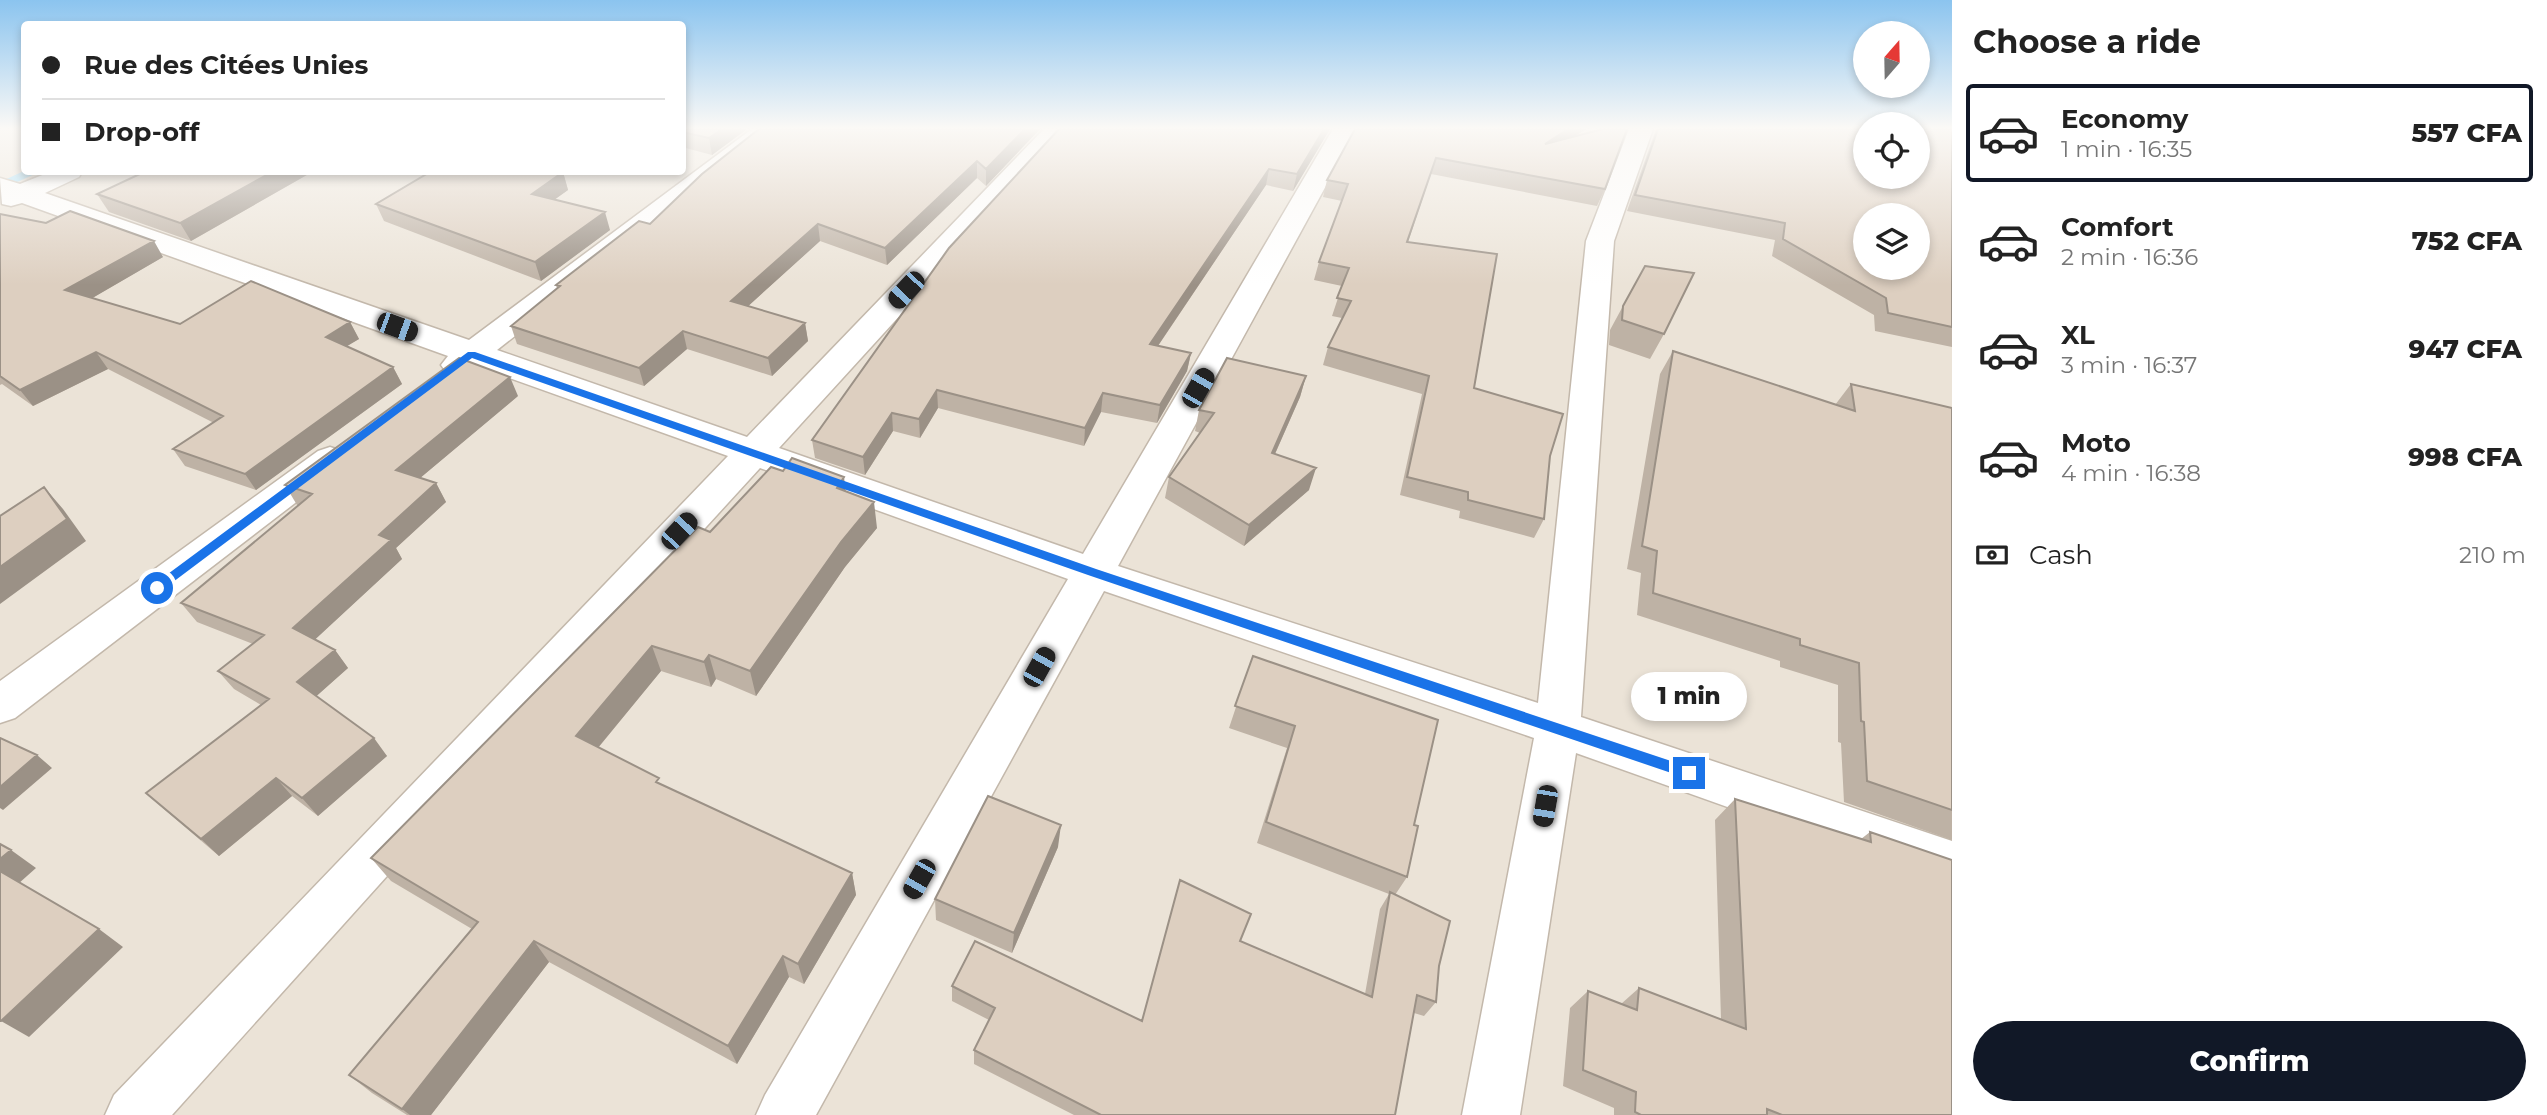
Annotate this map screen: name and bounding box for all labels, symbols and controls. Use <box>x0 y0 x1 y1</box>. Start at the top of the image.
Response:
north arrow <box>1853 21 1930 98</box>
map controls <box>1853 21 1930 280</box>
text: Choose a ride <box>1973 22 2201 61</box>
text: Rue des Citées Unies <box>84 49 368 81</box>
icon: car <box>1977 102 2040 165</box>
text: Economy <box>2061 103 2188 135</box>
button: locate <box>1853 112 1930 189</box>
text: Drop-off <box>84 116 199 148</box>
text: 557 CFA <box>2411 117 2522 149</box>
text: 1 min · 16:35 <box>2061 135 2192 163</box>
button: layers <box>1853 203 1930 280</box>
icon: car <box>1977 210 2040 273</box>
text: Comfort <box>2061 211 2173 243</box>
text: 752 CFA <box>2412 225 2522 257</box>
text: 2 min · 16:36 <box>2061 243 2198 271</box>
car <box>884 267 929 313</box>
car <box>374 310 421 344</box>
icon: car <box>1977 318 2040 381</box>
text: XL <box>2061 319 2095 351</box>
text: 947 CFA <box>2409 333 2522 365</box>
text: 3 min · 16:37 <box>2061 351 2197 379</box>
car <box>1179 365 1218 411</box>
icon: car <box>1977 426 2040 489</box>
text: Moto <box>2061 427 2131 459</box>
text: 998 CFA <box>2408 441 2522 473</box>
text: 4 min · 16:38 <box>2061 459 2201 487</box>
car <box>657 508 702 554</box>
icon: cash <box>1973 536 2011 574</box>
text: Cash <box>2029 539 2093 571</box>
text: 210 m <box>2459 541 2526 569</box>
route start <box>141 572 173 604</box>
car <box>1020 644 1059 690</box>
callout: 1 min <box>1631 672 1747 720</box>
text: 1 min <box>1657 682 1721 710</box>
route end <box>1673 757 1705 789</box>
car <box>1532 783 1559 829</box>
car <box>900 856 939 902</box>
button: Confirm <box>1973 1021 2526 1101</box>

